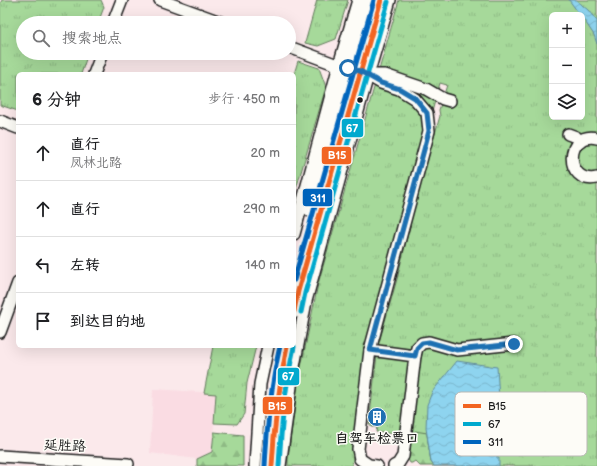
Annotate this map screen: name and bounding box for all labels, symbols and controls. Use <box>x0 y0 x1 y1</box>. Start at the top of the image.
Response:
map controls <box>549 12 585 120</box>
button: + <box>549 12 585 48</box>
search box <box>16 16 296 60</box>
icon: search <box>30 27 52 49</box>
text: 搜索地点 <box>62 29 122 48</box>
button: − <box>549 48 585 84</box>
route start <box>339 59 357 77</box>
button: layers <box>549 84 585 120</box>
text: 6 分钟 <box>32 90 81 110</box>
text: 步行 · 450 m <box>208 91 280 107</box>
unlabelled marker <box>355 95 365 105</box>
line badge: 67 <box>341 118 364 138</box>
text: 67 <box>346 122 358 135</box>
text: 直行 <box>70 135 100 154</box>
icon: ahead <box>32 142 54 164</box>
text: 20 m <box>250 145 280 161</box>
line badge: B15 <box>321 146 352 165</box>
text: B15 <box>328 149 347 162</box>
text: 凤林北路 <box>70 155 122 171</box>
line badge: 311 <box>302 188 333 207</box>
text: 311 <box>310 192 326 205</box>
icon: ahead <box>32 198 54 220</box>
text: 直行 <box>70 200 100 219</box>
text: 290 m <box>243 201 280 217</box>
icon: left <box>32 254 54 276</box>
text: 左转 <box>70 256 100 275</box>
text: 140 m <box>245 257 280 273</box>
icon: arrive <box>32 310 54 332</box>
text: 到达目的地 <box>70 312 145 331</box>
route end <box>505 335 523 353</box>
line badge: 67 <box>277 367 300 386</box>
text: 67 <box>282 370 294 383</box>
legend <box>455 392 587 456</box>
line badge: B15 <box>262 396 293 415</box>
text: B15 <box>268 400 287 413</box>
text: B15 <box>488 400 506 413</box>
building icon: 自驾车检票口 <box>366 406 388 428</box>
text: 67 <box>488 418 501 431</box>
place label: 自驾车检票口 <box>335 430 419 447</box>
street label: 延胜路 <box>44 436 86 455</box>
text: 311 <box>488 436 503 449</box>

